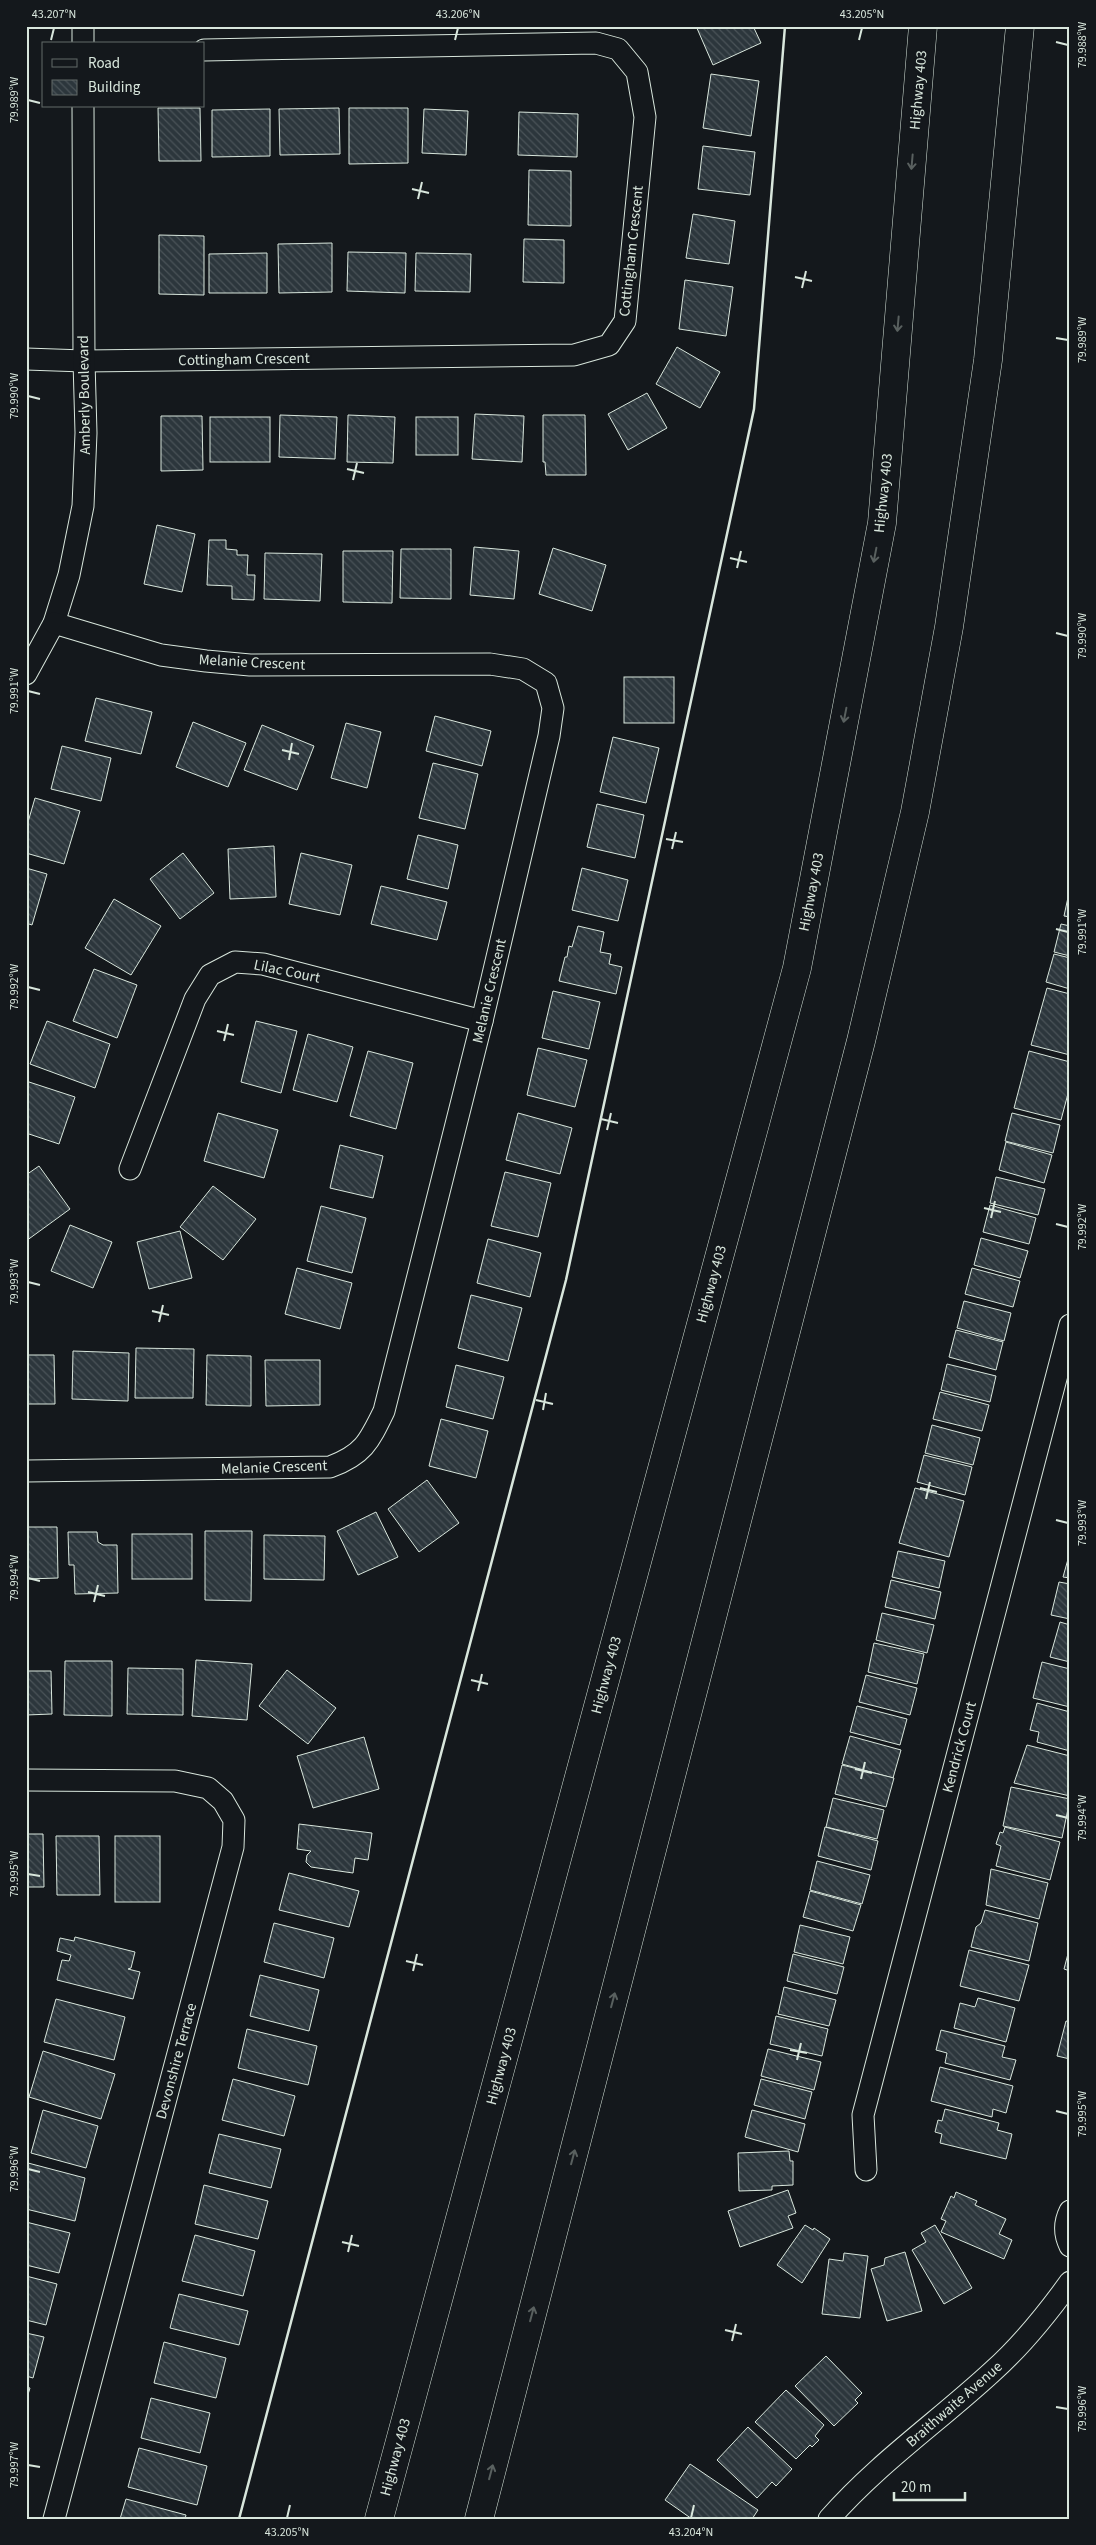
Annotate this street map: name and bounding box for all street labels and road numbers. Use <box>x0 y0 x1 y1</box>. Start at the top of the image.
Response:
street label: Highway 403 <box>905 49 932 131</box>
street label: Cottingham Crescent <box>614 185 649 318</box>
street label: Amberly Boulevard <box>73 335 96 455</box>
street label: Cottingham Crescent <box>178 348 310 371</box>
street label: Highway 403 <box>869 452 898 534</box>
street label: Melanie Crescent <box>198 649 306 676</box>
street label: Highway 403 <box>794 851 829 933</box>
street label: Melanie Crescent <box>467 937 512 1045</box>
street label: Lilac Court <box>252 954 322 989</box>
street label: Highway 403 <box>691 1243 732 1325</box>
street label: Melanie Crescent <box>220 1455 328 1480</box>
street label: Highway 403 <box>586 1634 627 1716</box>
street label: Kendrick Court <box>937 1699 982 1795</box>
street label: Devonshire Terrace <box>151 2001 202 2122</box>
street label: Highway 403 <box>481 2025 522 2107</box>
street label: Braithwaite Avenue <box>902 2357 1007 2452</box>
street label: Highway 403 <box>375 2416 416 2498</box>

